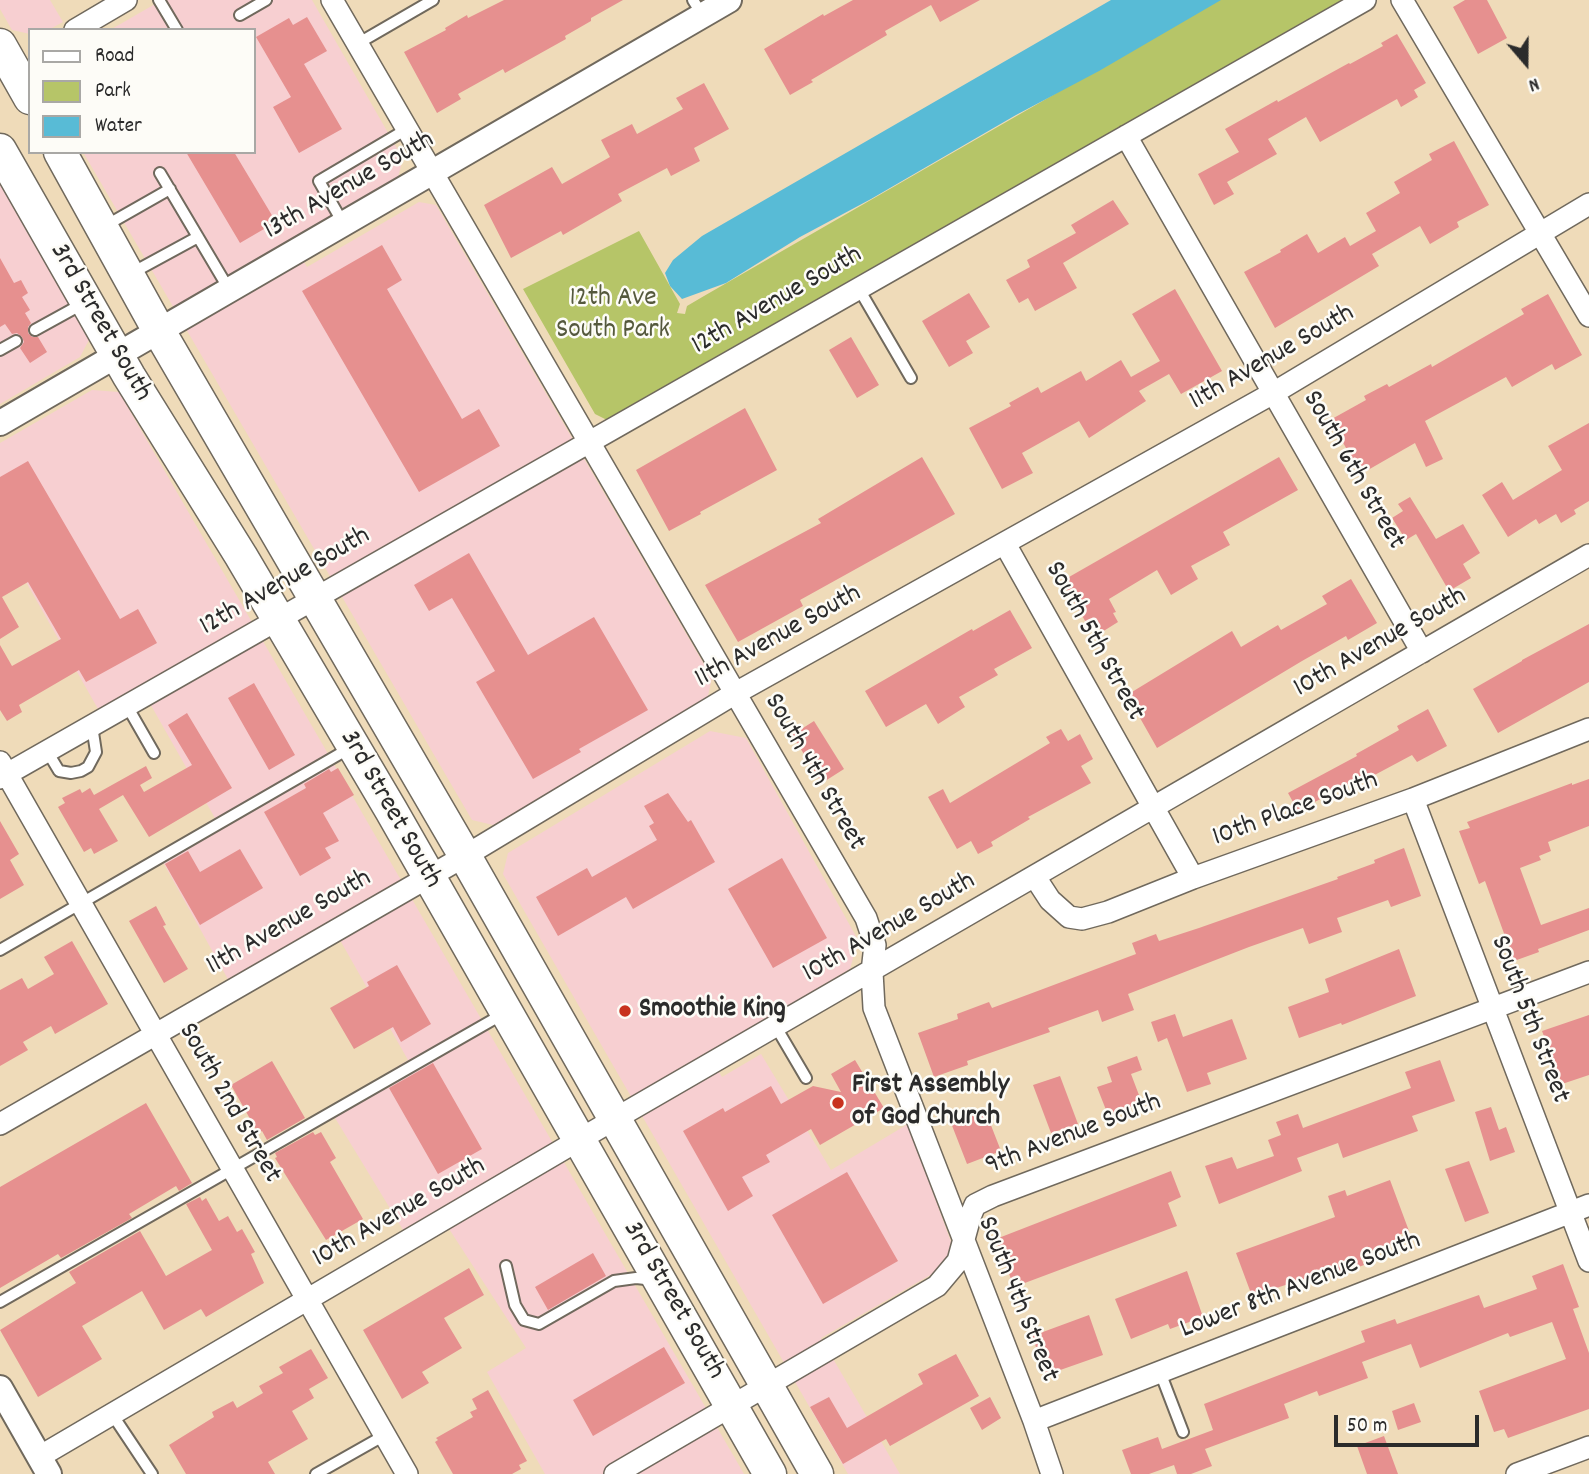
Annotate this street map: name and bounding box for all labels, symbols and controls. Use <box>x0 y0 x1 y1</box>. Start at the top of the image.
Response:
legend <box>28 28 256 154</box>
north arrow <box>1491 28 1561 98</box>
text: Road <box>95 42 134 72</box>
text: N <box>1524 69 1542 97</box>
text: Park <box>95 77 131 107</box>
text: Water <box>95 112 142 142</box>
street label: 13th Avenue South <box>259 125 441 249</box>
street label: 3rd Street South <box>40 238 158 408</box>
street label: 12th Avenue South <box>687 240 869 364</box>
park label: 12th Ave South Park <box>556 283 670 349</box>
street label: 11th Avenue South <box>1185 298 1361 420</box>
street label: South 6th Street <box>1293 386 1411 556</box>
street label: 12th Avenue South <box>195 521 377 645</box>
street label: South 5th Street <box>1035 556 1151 728</box>
street label: 11th Avenue South <box>690 578 868 698</box>
street label: 10th Avenue South <box>1289 581 1473 707</box>
street label: South 4th Street <box>755 689 871 857</box>
street label: 3rd Street South <box>330 725 448 895</box>
street label: 10th Place South <box>1209 766 1383 856</box>
street label: 11th Avenue South <box>202 863 378 985</box>
street label: 10th Avenue South <box>798 866 982 992</box>
street label: South 5th Street <box>1481 931 1575 1109</box>
place label: Smoothie King <box>639 994 786 1028</box>
marker: Smoothie King <box>617 1003 633 1019</box>
street label: South 2nd Street <box>169 1018 287 1190</box>
place label: First Assembly of God Church <box>852 1070 1009 1136</box>
street label: 9th Avenue South <box>981 1087 1167 1185</box>
marker: First Assembly of God Church <box>830 1095 846 1111</box>
street label: 10th Avenue South <box>308 1151 492 1277</box>
street label: South 4th Street <box>968 1212 1064 1388</box>
street label: 3rd Street South <box>613 1216 731 1386</box>
street label: Lower 8th Avenue South <box>1176 1226 1426 1348</box>
scale bar <box>1337 1400 1482 1444</box>
text: 50 m <box>1347 1412 1387 1442</box>

